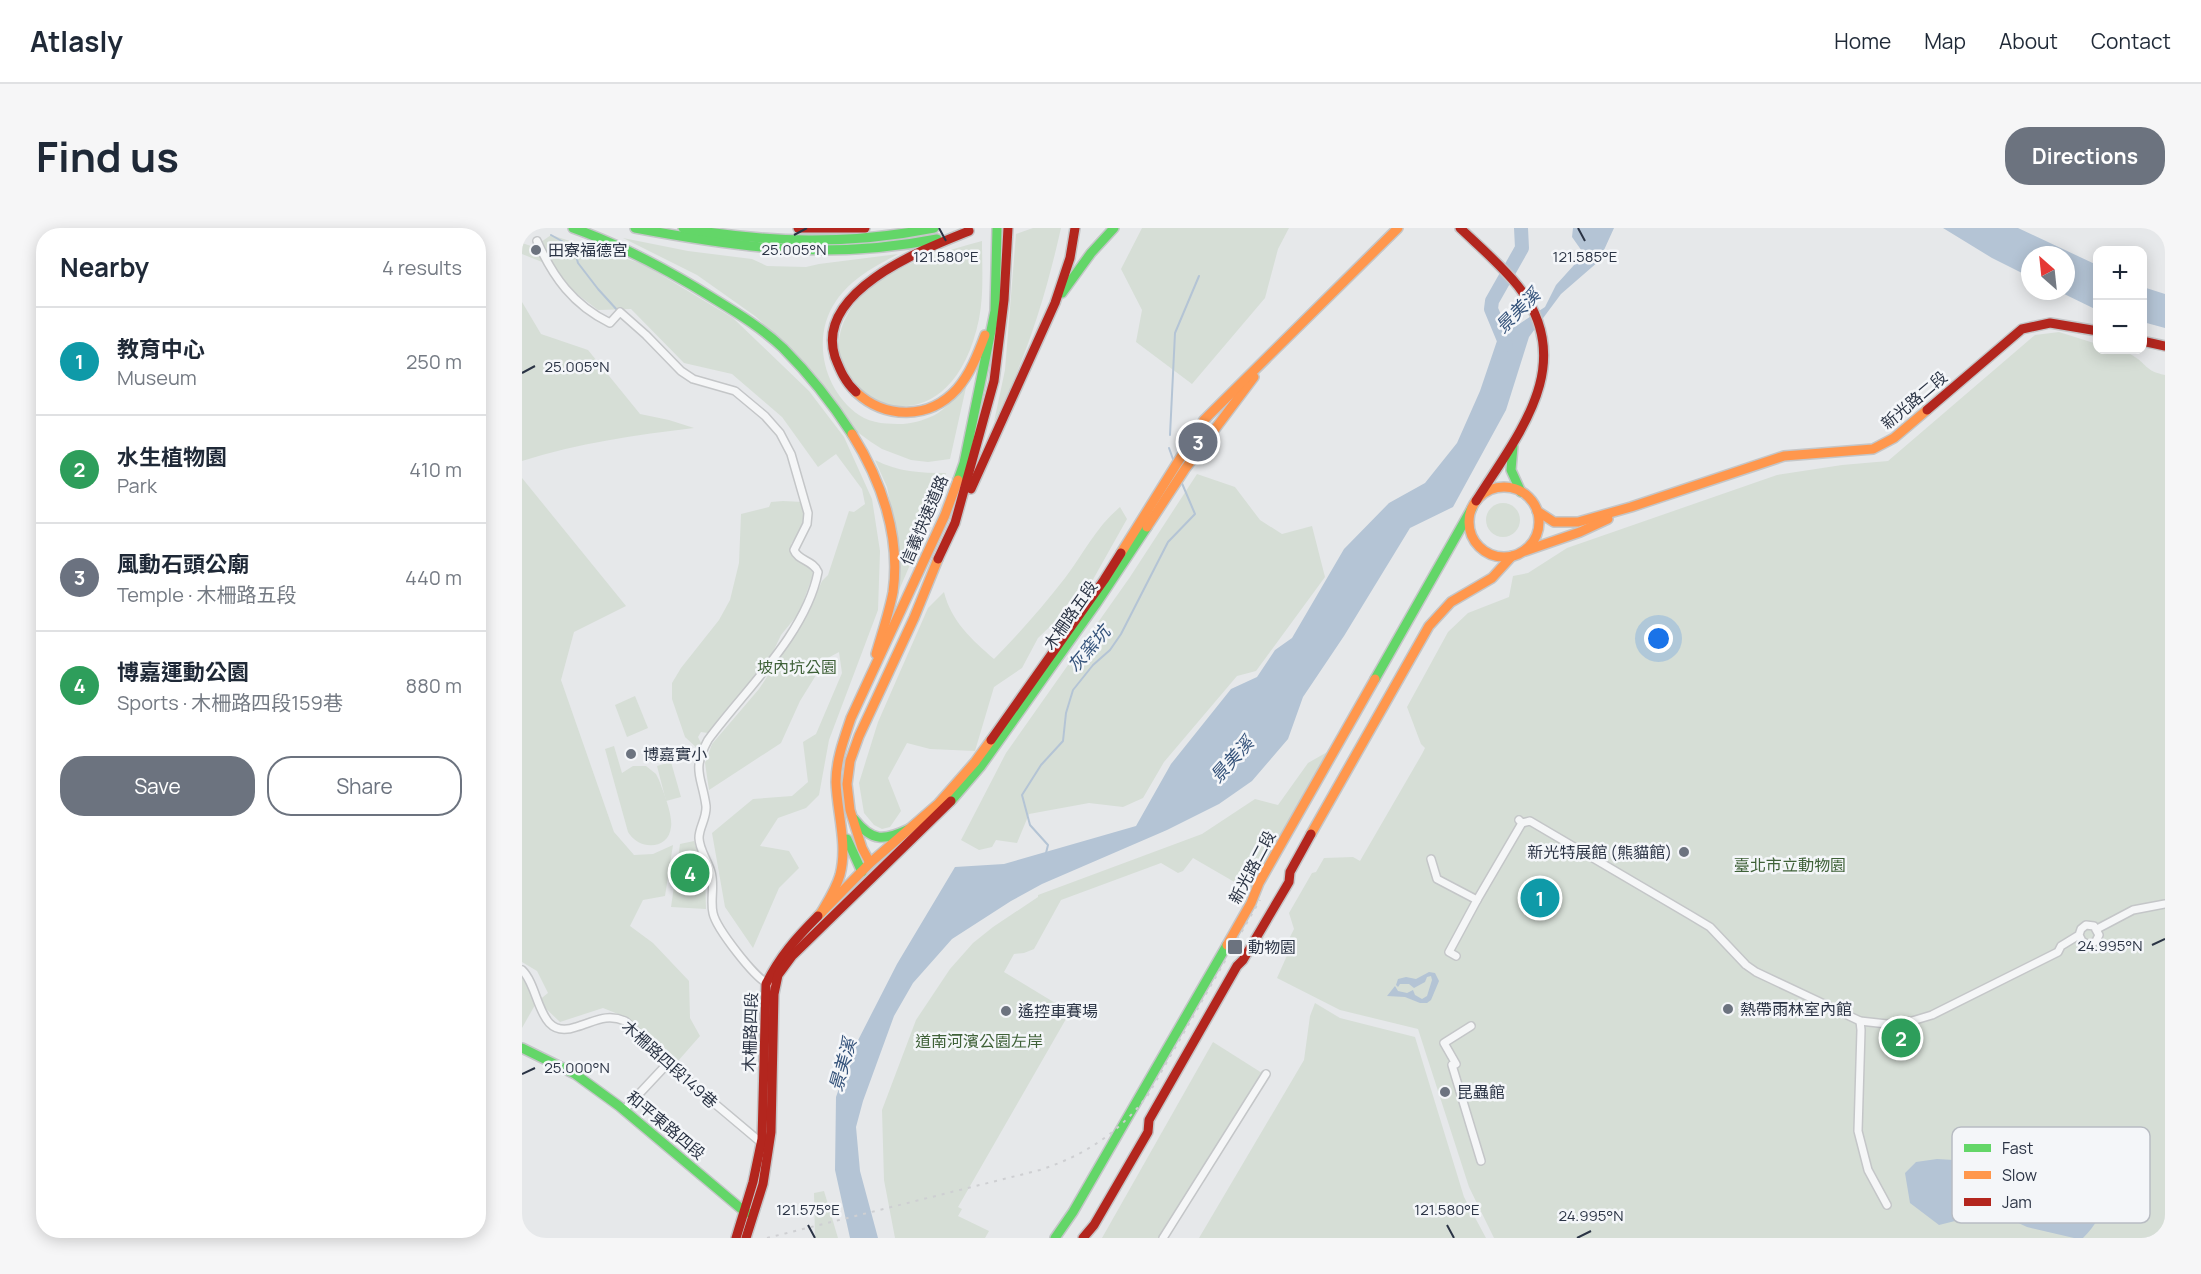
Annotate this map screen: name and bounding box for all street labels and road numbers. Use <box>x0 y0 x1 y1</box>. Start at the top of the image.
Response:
street label: 新光路二段 <box>1876 366 1952 434</box>
street label: 信義快速道路 <box>895 472 953 568</box>
street label: 木柵路五段 <box>1038 576 1102 654</box>
street label: 新光路二段 <box>1224 827 1280 907</box>
street label: 木柵路四段 <box>738 992 762 1072</box>
street label: 木柵路四段149巷 <box>618 1015 722 1113</box>
street label: 和平東路四段 <box>622 1086 710 1164</box>

